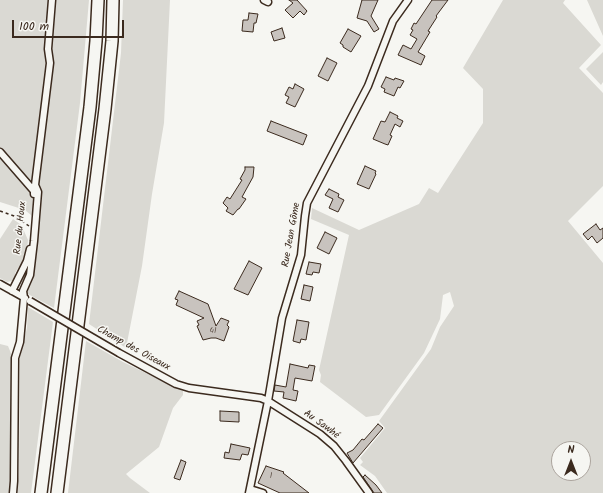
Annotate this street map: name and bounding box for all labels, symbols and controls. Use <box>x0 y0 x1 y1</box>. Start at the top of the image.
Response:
scale bar <box>14 12 126 38</box>
text: 100 m <box>19 17 49 36</box>
street label: Rue du Houx <box>12 201 30 255</box>
street label: Rue Jean Gôme <box>280 202 304 268</box>
street label: Champ des Oiseaux <box>94 324 172 374</box>
house number: 41 <box>210 327 216 337</box>
street label: Au Sawhé <box>301 408 341 442</box>
north arrow <box>551 441 591 481</box>
text: N <box>568 441 574 459</box>
house number: 1 <box>270 472 272 482</box>

